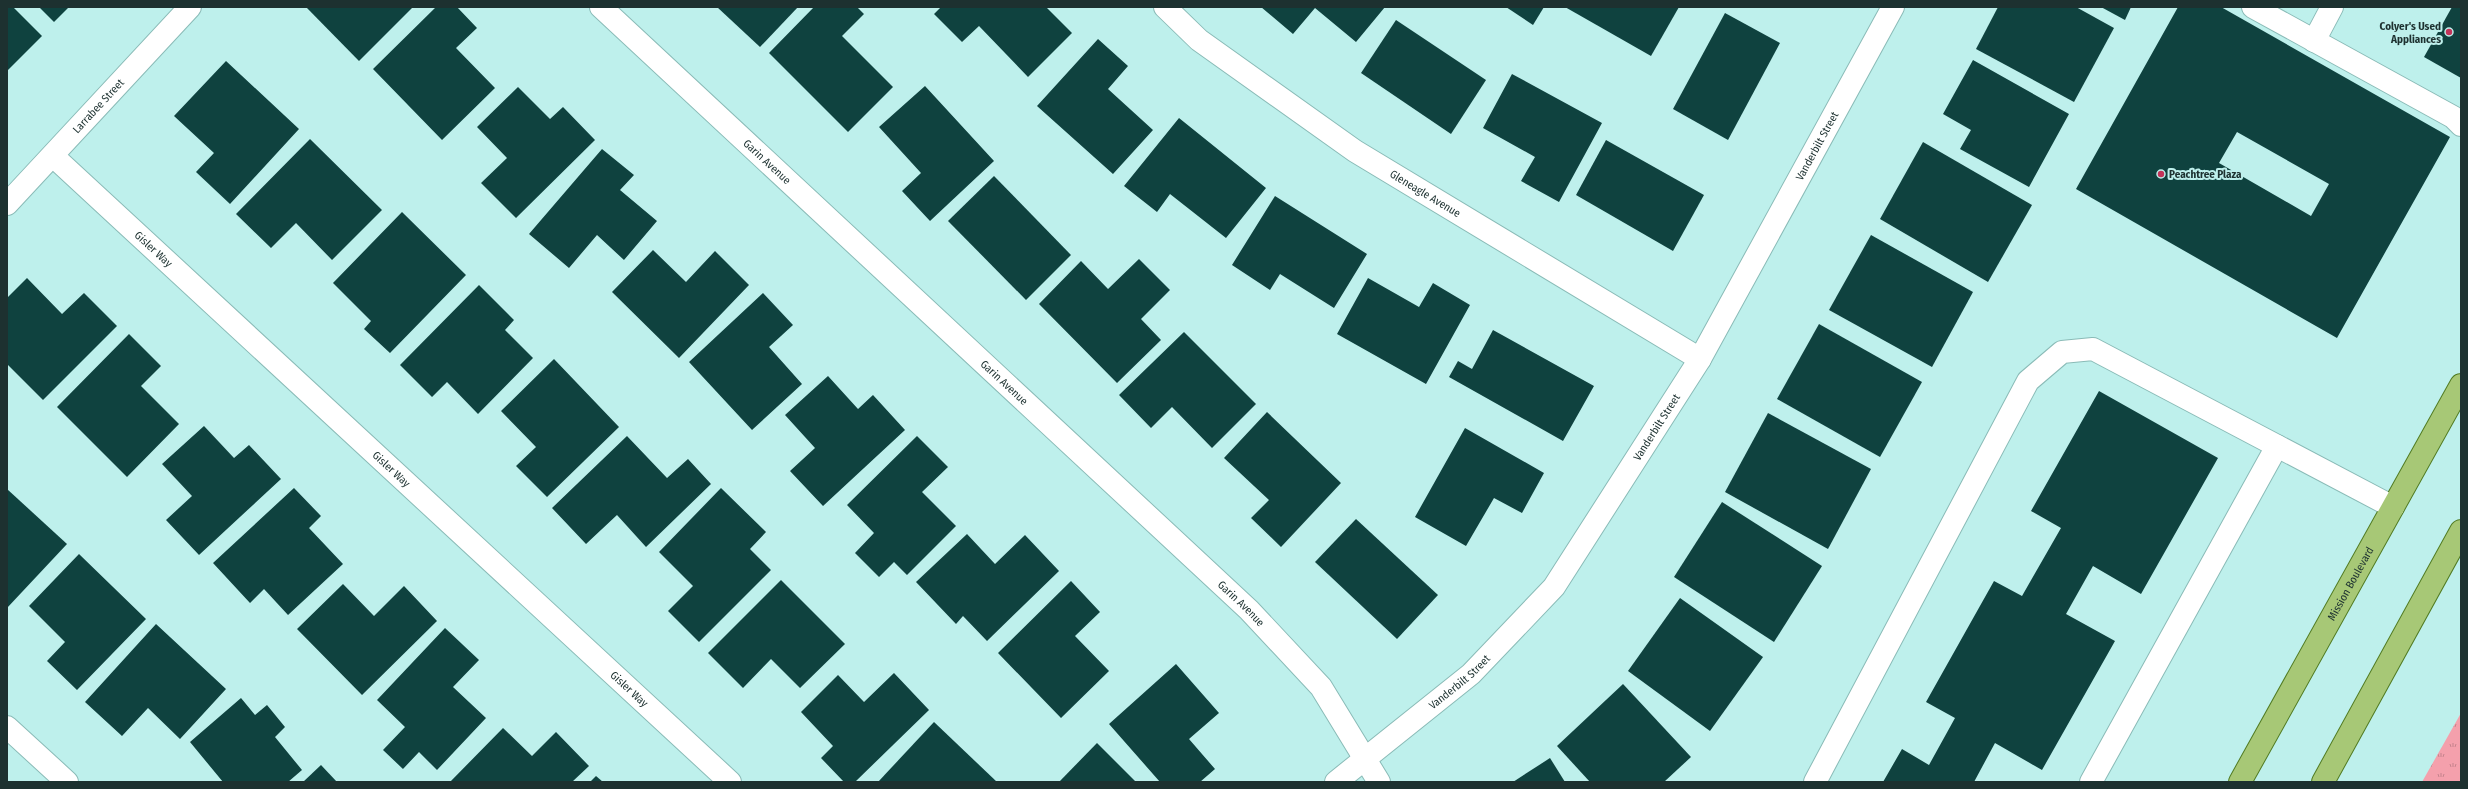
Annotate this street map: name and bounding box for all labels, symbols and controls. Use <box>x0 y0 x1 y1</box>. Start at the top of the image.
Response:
place label: Colyer's Used Appliances <box>2380 20 2441 46</box>
marker: Colyer's Used Appliances <box>2444 27 2454 37</box>
street label: Larrabee Street <box>70 76 127 136</box>
street label: Vanderbilt Street <box>1793 109 1841 182</box>
street label: Garin Avenue <box>741 136 794 187</box>
street label: Gleneagle Avenue <box>1388 167 1463 220</box>
place label: Peachtree Plaza <box>2169 168 2242 181</box>
marker: Peachtree Plaza <box>2156 169 2166 179</box>
street label: Gisler Way <box>132 228 175 270</box>
street label: Garin Avenue <box>978 357 1031 408</box>
street label: Vanderbilt Street <box>1630 391 1683 463</box>
street label: Gisler Way <box>370 448 413 490</box>
street label: Mission Boulevard <box>2325 545 2376 623</box>
street label: Garin Avenue <box>1215 578 1267 629</box>
street label: Vanderbilt Street <box>1426 652 1493 712</box>
street label: Gisler Way <box>608 668 651 710</box>

